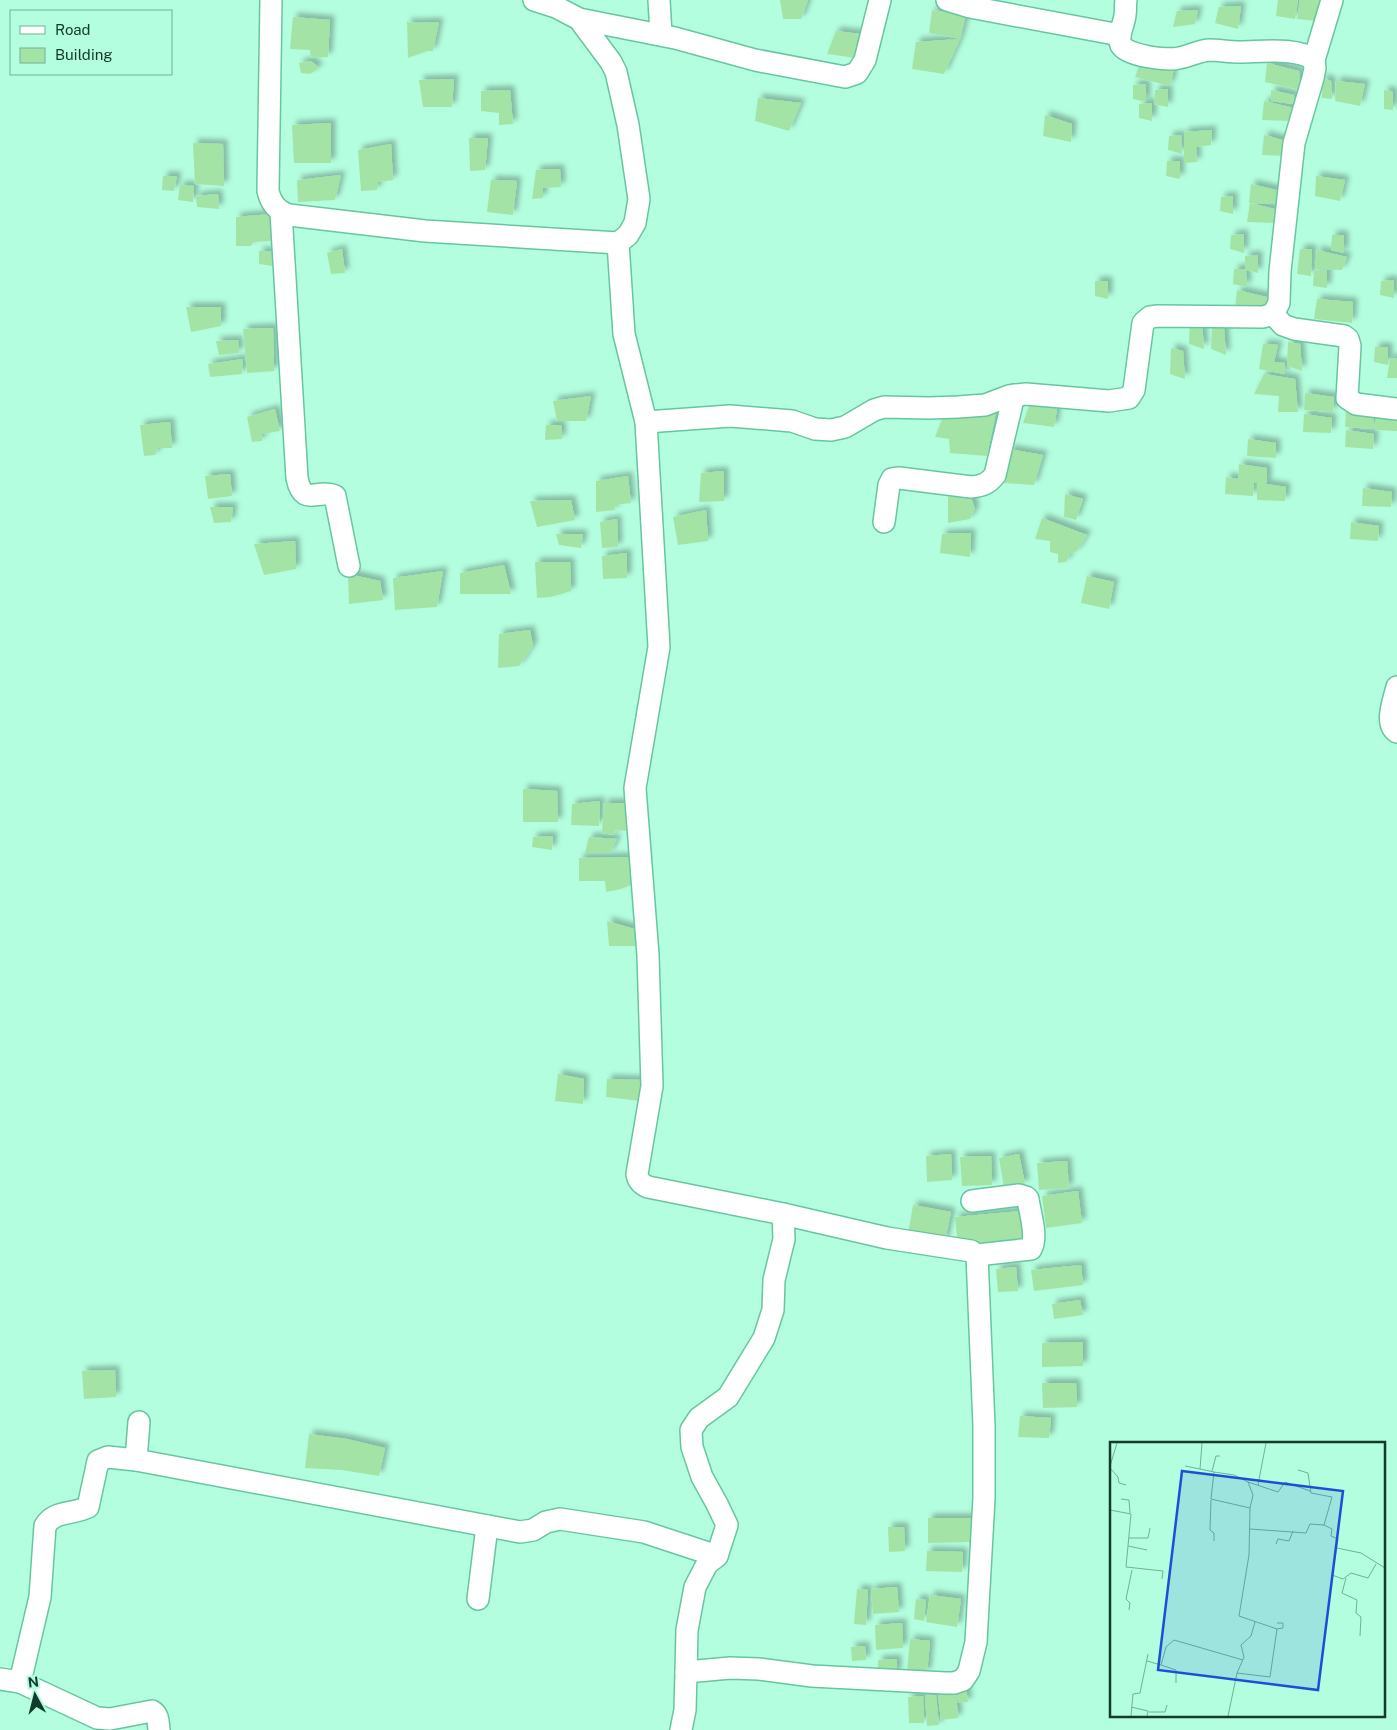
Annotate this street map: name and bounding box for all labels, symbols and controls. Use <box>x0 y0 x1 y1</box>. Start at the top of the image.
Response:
legend <box>10 10 172 75</box>
text: Road <box>55 21 91 38</box>
text: Building <box>55 46 113 63</box>
inset map <box>1110 1442 1384 1718</box>
north arrow <box>10 1670 60 1720</box>
text: N <box>27 1673 40 1691</box>

